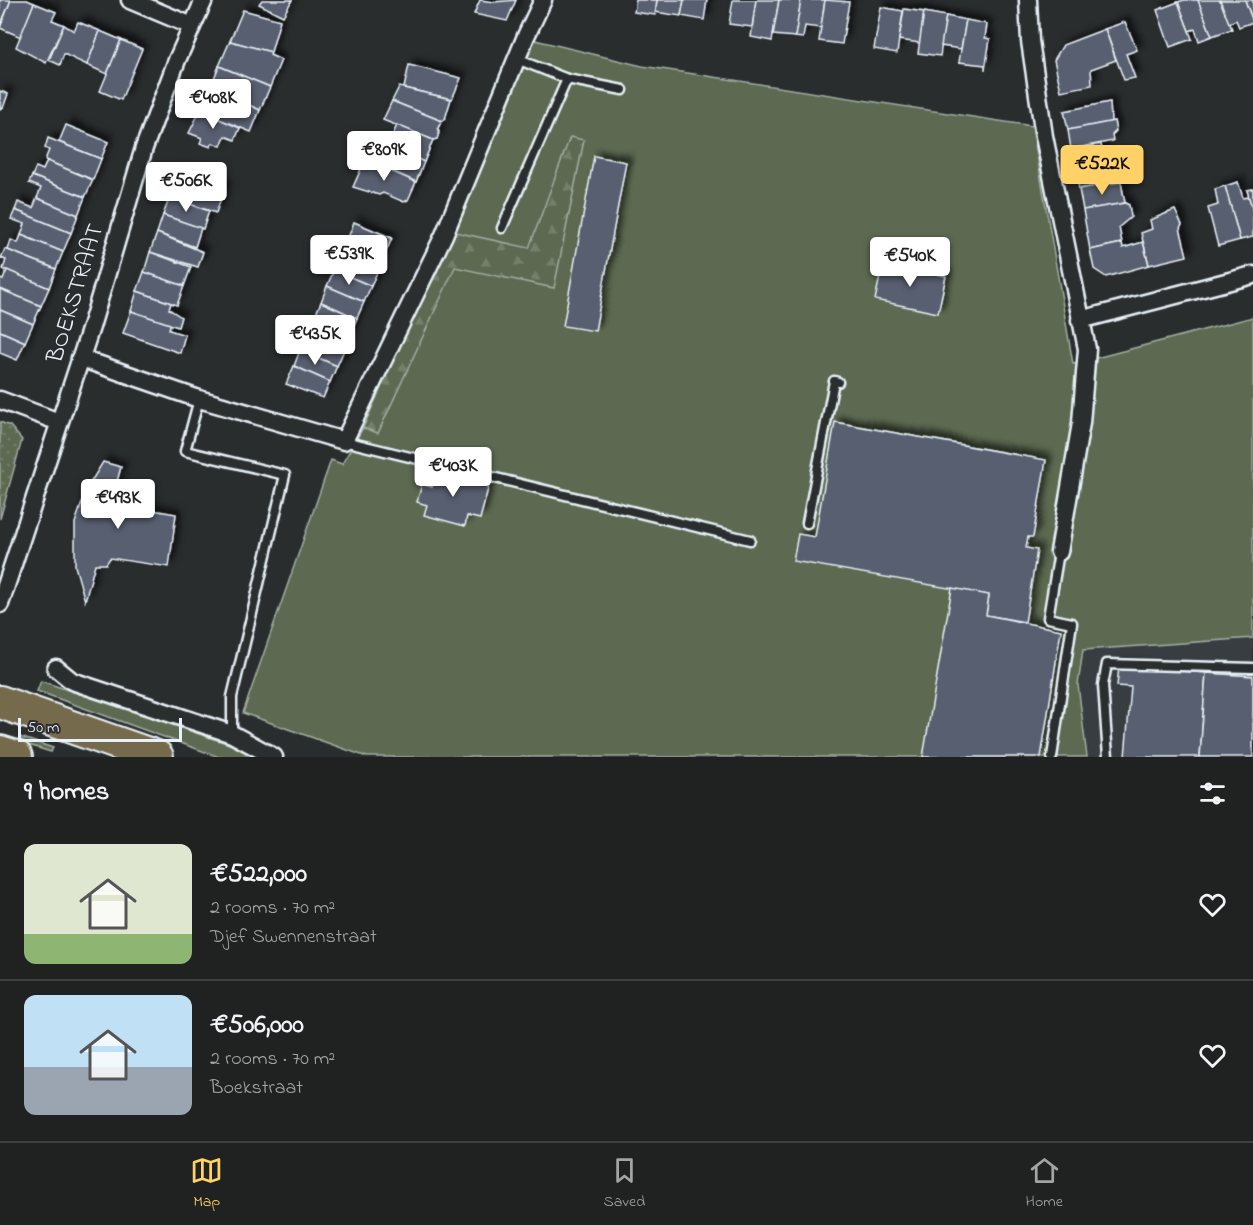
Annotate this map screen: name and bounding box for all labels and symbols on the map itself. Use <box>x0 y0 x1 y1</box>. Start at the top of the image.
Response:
pin: €408K <box>171 79 255 130</box>
pin: €809K <box>342 131 426 182</box>
pin: €522K <box>1060 145 1144 196</box>
pin: €506K <box>144 162 228 213</box>
street label: BOEKSTRAAT <box>38 220 114 369</box>
pin: €539K <box>307 235 391 286</box>
pin: €540K <box>868 237 952 288</box>
pin: €435K <box>273 315 357 366</box>
pin: €403K <box>411 447 495 498</box>
pin: €493K <box>76 479 160 530</box>
scale bar <box>18 715 182 742</box>

